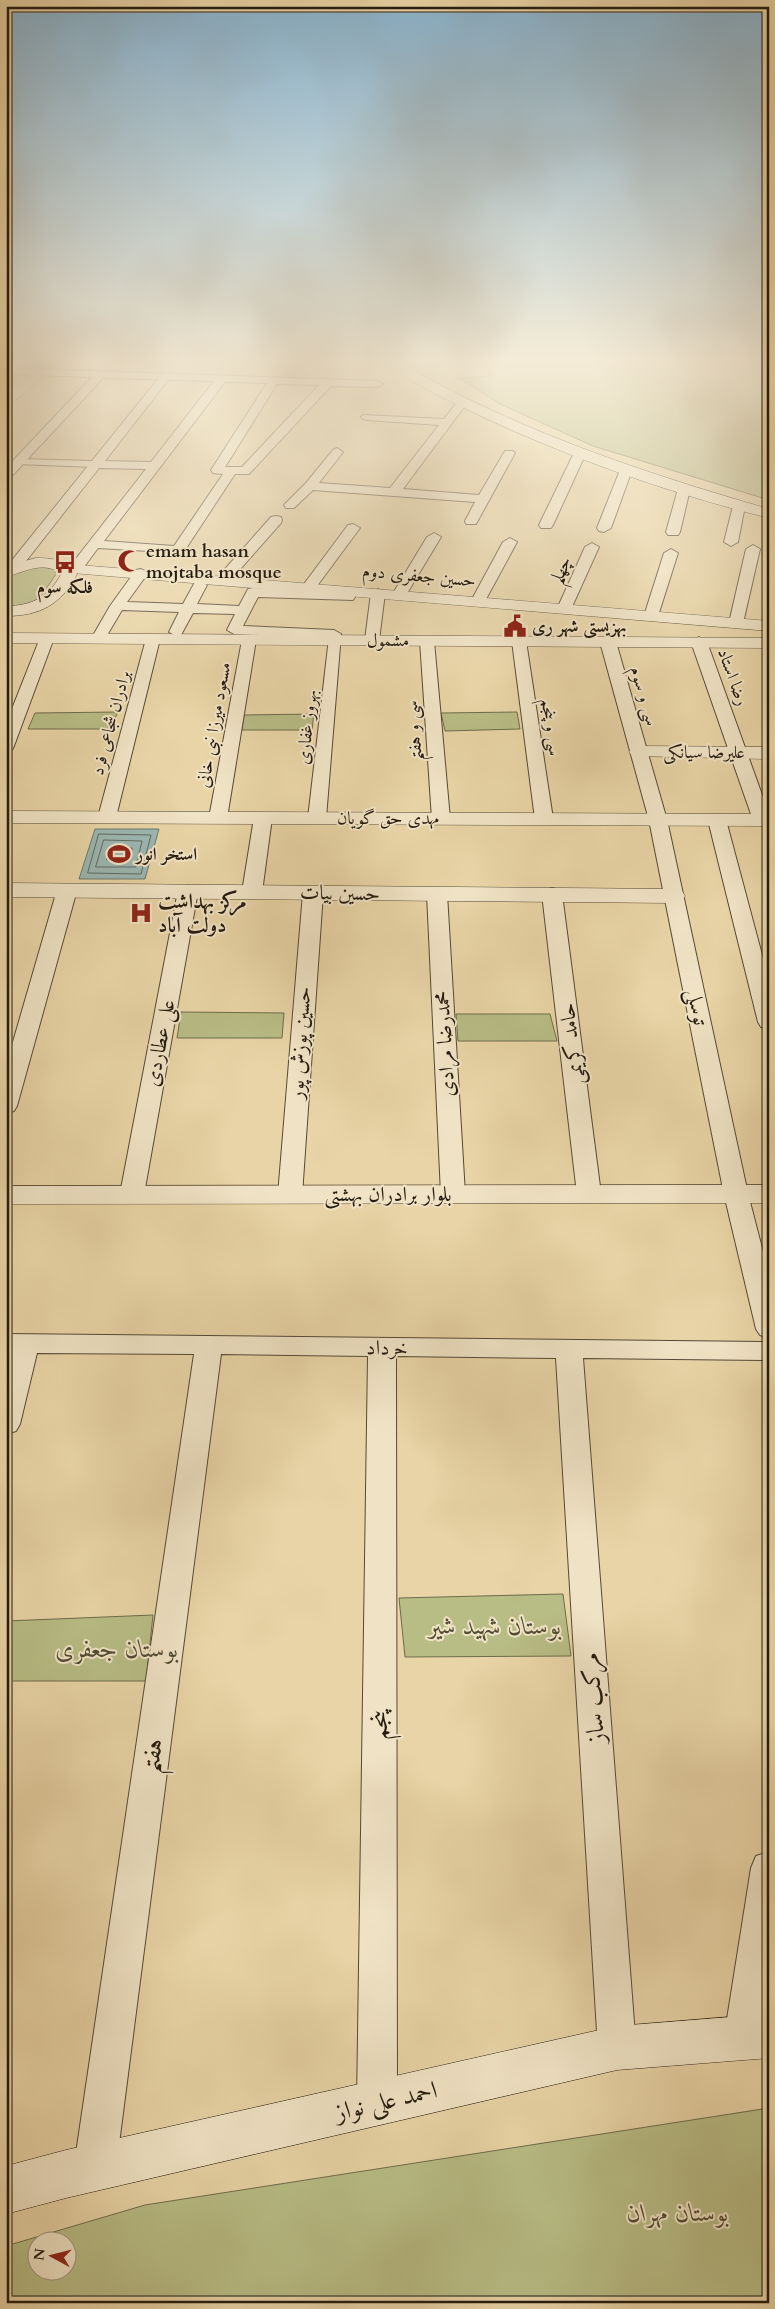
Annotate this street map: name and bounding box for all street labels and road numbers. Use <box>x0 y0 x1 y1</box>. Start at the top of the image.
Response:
street label: چهلم <box>544 552 583 590</box>
street label: حسین جعفری دوم <box>361 559 477 596</box>
street label: مشمول <box>367 628 409 653</box>
street label: رضا استاد <box>711 645 755 709</box>
street label: مسعود میرزا نبی خانی <box>191 660 238 790</box>
street label: سی و سوم <box>621 663 664 729</box>
street label: برادران شجاعی فرد <box>85 668 137 778</box>
street label: بهروز غفاری <box>291 688 323 766</box>
street label: سی و پنجم <box>531 697 567 758</box>
street label: سی و هفتم <box>399 699 434 763</box>
street label: علیرضا سیانکی <box>663 740 745 765</box>
street label: مهدی حق گویان <box>337 806 439 831</box>
street label: حسین بیات <box>300 878 380 908</box>
street label: حسین پوزش پور <box>281 986 318 1102</box>
street label: توسلی <box>678 986 715 1029</box>
street label: محمدرضا مرادی <box>428 990 462 1098</box>
street label: علی عطاردی <box>137 997 184 1089</box>
street label: حامد کریمی <box>553 1001 591 1087</box>
street label: بلوار برادران بهشتی <box>324 1180 452 1209</box>
street label: خرداد <box>366 1333 408 1363</box>
street label: مرکب ساز <box>573 1652 613 1747</box>
street label: پنجم <box>362 1708 402 1740</box>
street label: هفتم <box>133 1736 178 1777</box>
street label: احمد علی نواز <box>329 2073 441 2131</box>

